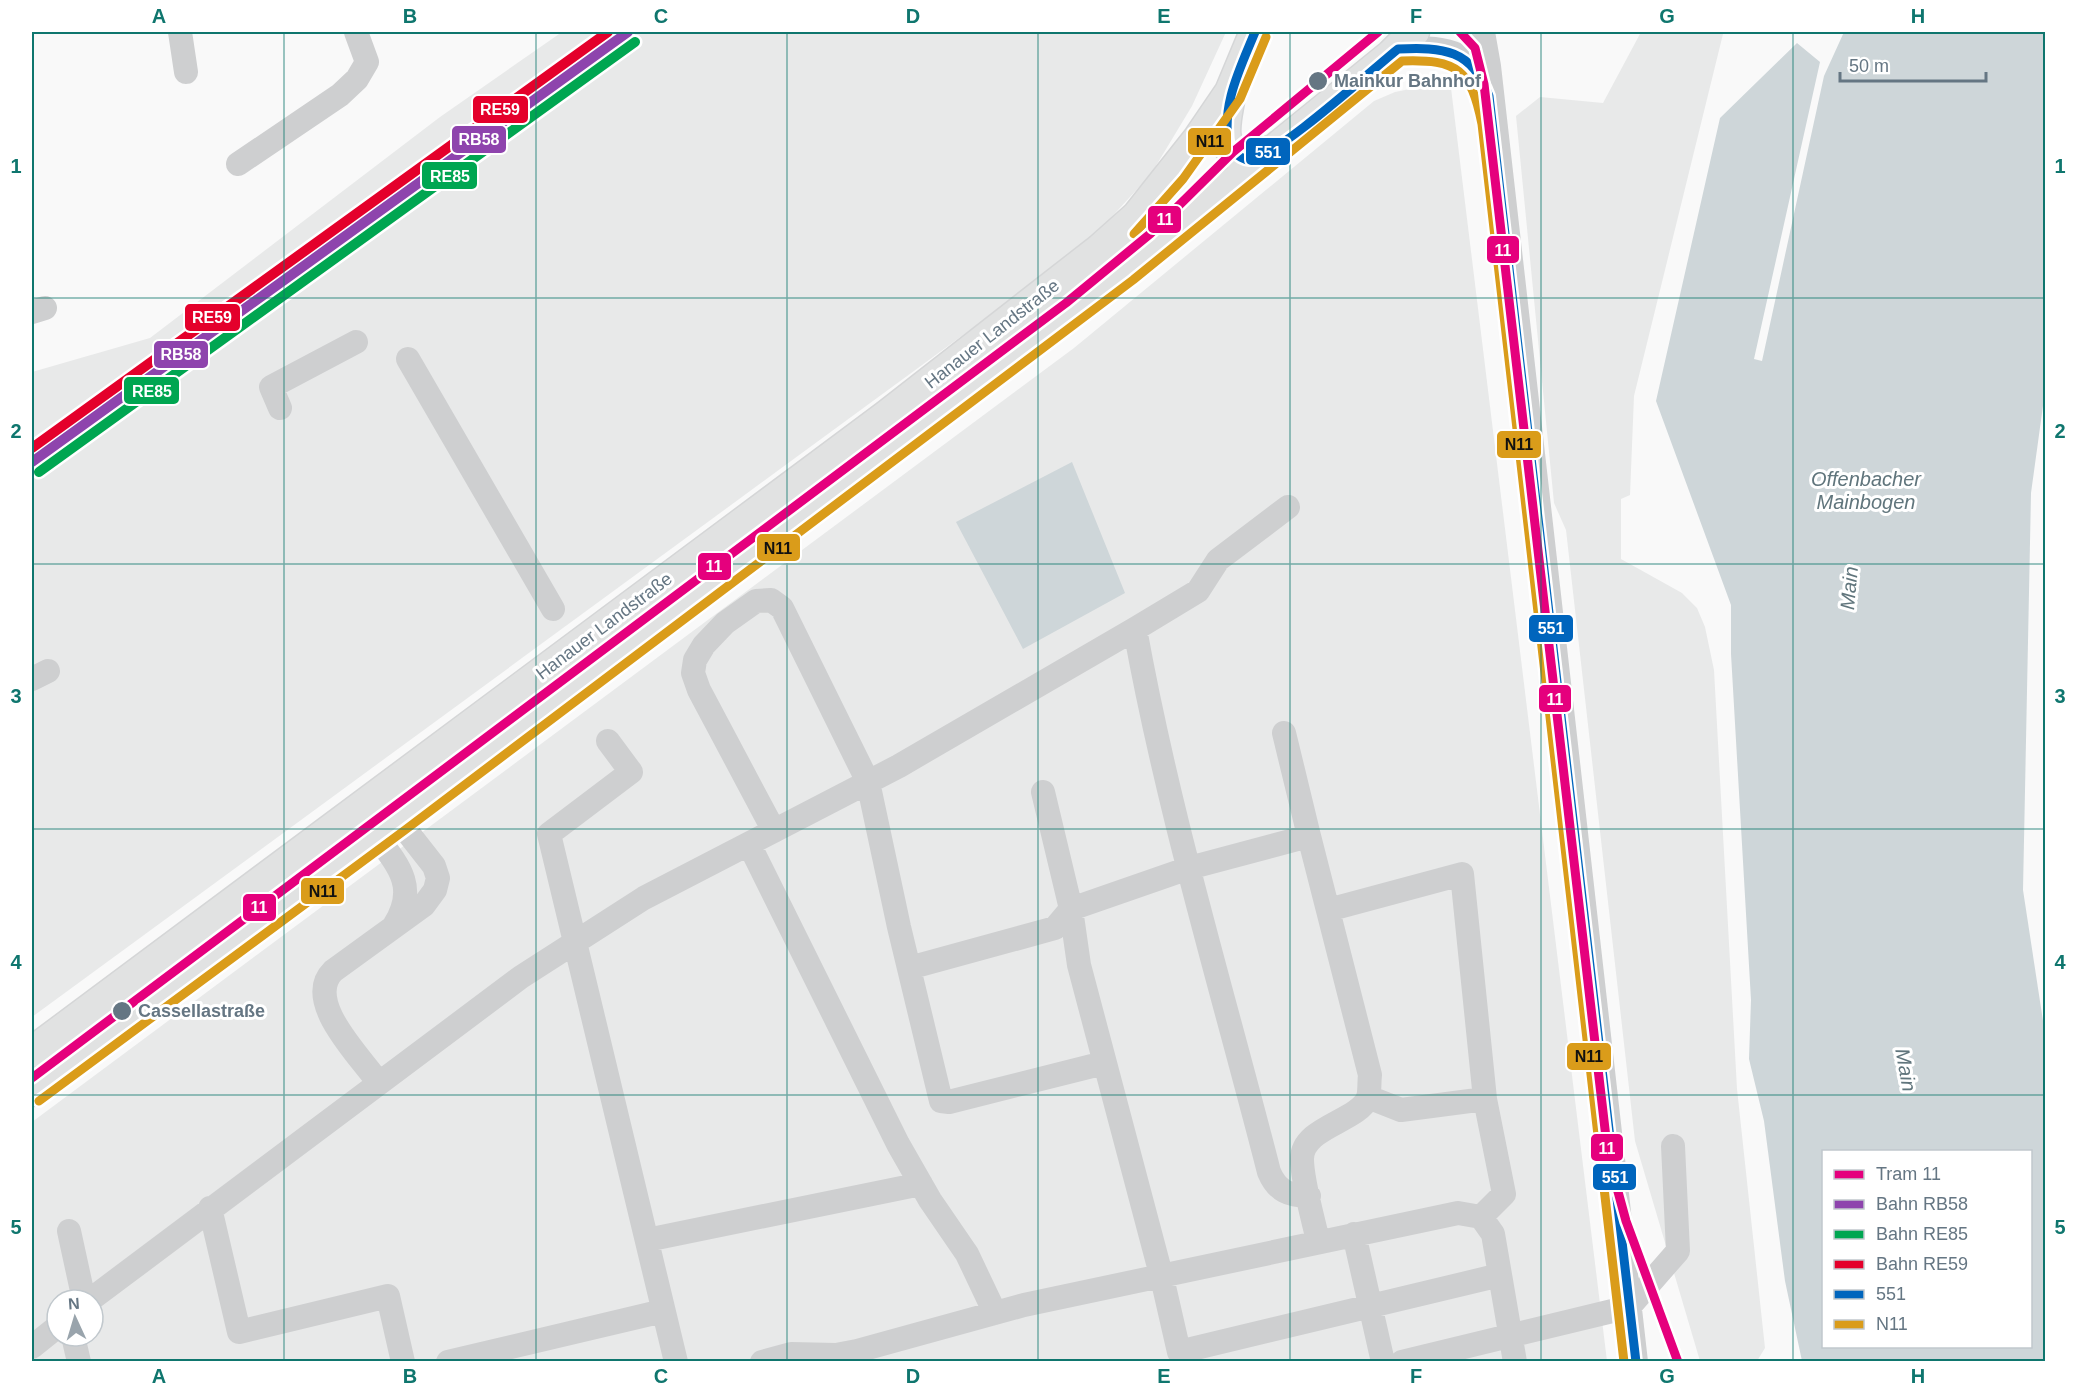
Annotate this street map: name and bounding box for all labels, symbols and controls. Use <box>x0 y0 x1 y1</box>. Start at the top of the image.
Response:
text: A <box>152 5 166 27</box>
text: B <box>403 5 417 27</box>
text: C <box>654 5 668 27</box>
text: D <box>906 5 920 27</box>
text: E <box>1157 5 1171 27</box>
text: F <box>1410 5 1422 27</box>
text: G <box>1659 5 1675 27</box>
text: H <box>1911 5 1925 27</box>
scale bar <box>1840 45 1986 83</box>
text: 50 m <box>1849 56 1889 76</box>
marker: Mainkur Bahnhof <box>1307 70 1329 92</box>
place label: Mainkur Bahnhof <box>1334 71 1482 91</box>
line badge: RE59 <box>472 95 529 124</box>
text: RE59 <box>480 101 520 118</box>
line badge: RB58 <box>451 125 507 154</box>
line badge: N11 <box>1187 127 1232 156</box>
text: RB58 <box>459 131 500 148</box>
text: N11 <box>1196 133 1224 150</box>
line badge: 551 <box>1245 137 1291 166</box>
text: 551 <box>1255 144 1281 161</box>
text: 1 <box>10 155 22 177</box>
text: 1 <box>2054 155 2066 177</box>
line badge: RE85 <box>421 161 478 190</box>
text: RE85 <box>430 168 470 185</box>
line badge: 11 <box>1147 205 1182 234</box>
text: 11 <box>1157 211 1174 228</box>
line badge: 11 <box>1486 235 1520 264</box>
text: 11 <box>1495 242 1512 259</box>
street label: Hanauer Landstraße <box>921 275 1063 393</box>
line badge: RE59 <box>184 303 241 332</box>
text: RE59 <box>192 309 232 326</box>
line badge: RB58 <box>153 340 209 369</box>
text: RB58 <box>161 346 202 363</box>
line badge: RE85 <box>123 376 180 405</box>
text: RE85 <box>132 383 172 400</box>
text: 2 <box>10 420 22 442</box>
text: 2 <box>2054 420 2066 442</box>
line badge: N11 <box>1496 430 1542 459</box>
text: N11 <box>1505 436 1533 453</box>
water label: Offenbacher Mainbogen <box>1811 468 1922 513</box>
line badge: N11 <box>756 533 801 562</box>
text: N11 <box>764 540 792 557</box>
line badge: 11 <box>697 552 732 581</box>
text: 11 <box>706 558 723 575</box>
water label: Main <box>1836 565 1862 611</box>
street label: Hanauer Landstraße <box>532 568 676 684</box>
line badge: 551 <box>1528 614 1574 643</box>
text: 551 <box>1538 620 1564 637</box>
line badge: 11 <box>1538 684 1572 713</box>
text: 3 <box>10 685 22 707</box>
text: 3 <box>2054 685 2066 707</box>
text: 11 <box>1547 691 1564 708</box>
line badge: N11 <box>300 877 345 905</box>
text: N11 <box>309 883 337 900</box>
line badge: 11 <box>242 893 277 922</box>
text: 11 <box>251 899 268 916</box>
text: 4 <box>10 951 22 973</box>
text: 4 <box>2054 951 2066 973</box>
marker: Cassellastraße <box>111 1000 133 1022</box>
place label: Cassellastraße <box>138 1001 265 1021</box>
line badge: N11 <box>1566 1042 1612 1071</box>
water label: Main <box>1891 1047 1921 1093</box>
text: N11 <box>1575 1048 1603 1065</box>
line badge: 11 <box>1590 1133 1624 1162</box>
text: 11 <box>1599 1140 1616 1157</box>
legend <box>1822 1150 2032 1348</box>
line badge: 551 <box>1592 1163 1637 1191</box>
text: Tram 11 <box>1876 1164 1941 1184</box>
text: 551 <box>1602 1169 1628 1186</box>
text: Bahn RB58 <box>1876 1194 1968 1214</box>
text: 5 <box>10 1216 22 1238</box>
text: 5 <box>2054 1216 2066 1238</box>
text: Bahn RE85 <box>1876 1224 1968 1244</box>
text: Bahn RE59 <box>1876 1254 1968 1274</box>
text: 551 <box>1876 1284 1906 1304</box>
north arrow <box>45 1288 105 1348</box>
text: N <box>68 1295 80 1312</box>
text: N11 <box>1876 1314 1908 1334</box>
text: A <box>152 1365 166 1387</box>
text: B <box>403 1365 417 1387</box>
text: C <box>654 1365 668 1387</box>
text: D <box>906 1365 920 1387</box>
text: E <box>1157 1365 1171 1387</box>
text: F <box>1410 1365 1422 1387</box>
text: G <box>1659 1365 1675 1387</box>
text: H <box>1911 1365 1925 1387</box>

